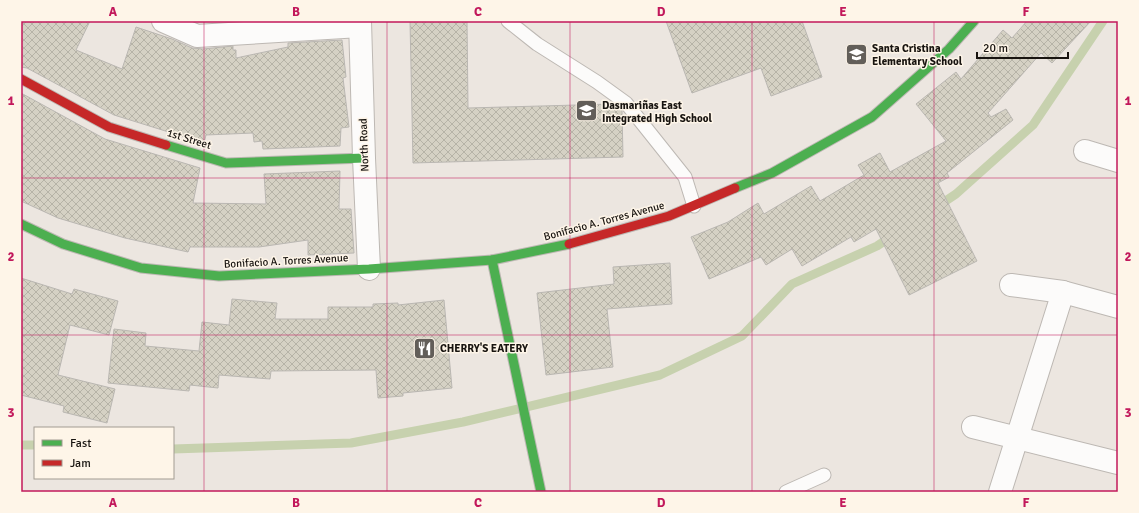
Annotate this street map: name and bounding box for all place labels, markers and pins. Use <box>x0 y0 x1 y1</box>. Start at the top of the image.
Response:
school or university icon: Santa Cristina Elementary School <box>844 41 870 67</box>
place label: Santa Cristina Elementary School <box>872 42 963 68</box>
school or university icon: Dasmariñas East Integrated High School <box>574 98 600 124</box>
place label: Dasmariñas East Integrated High School <box>602 99 712 125</box>
restaurant icon: CHERRY'S EATERY <box>411 335 437 361</box>
place label: CHERRY'S EATERY <box>440 342 528 355</box>

